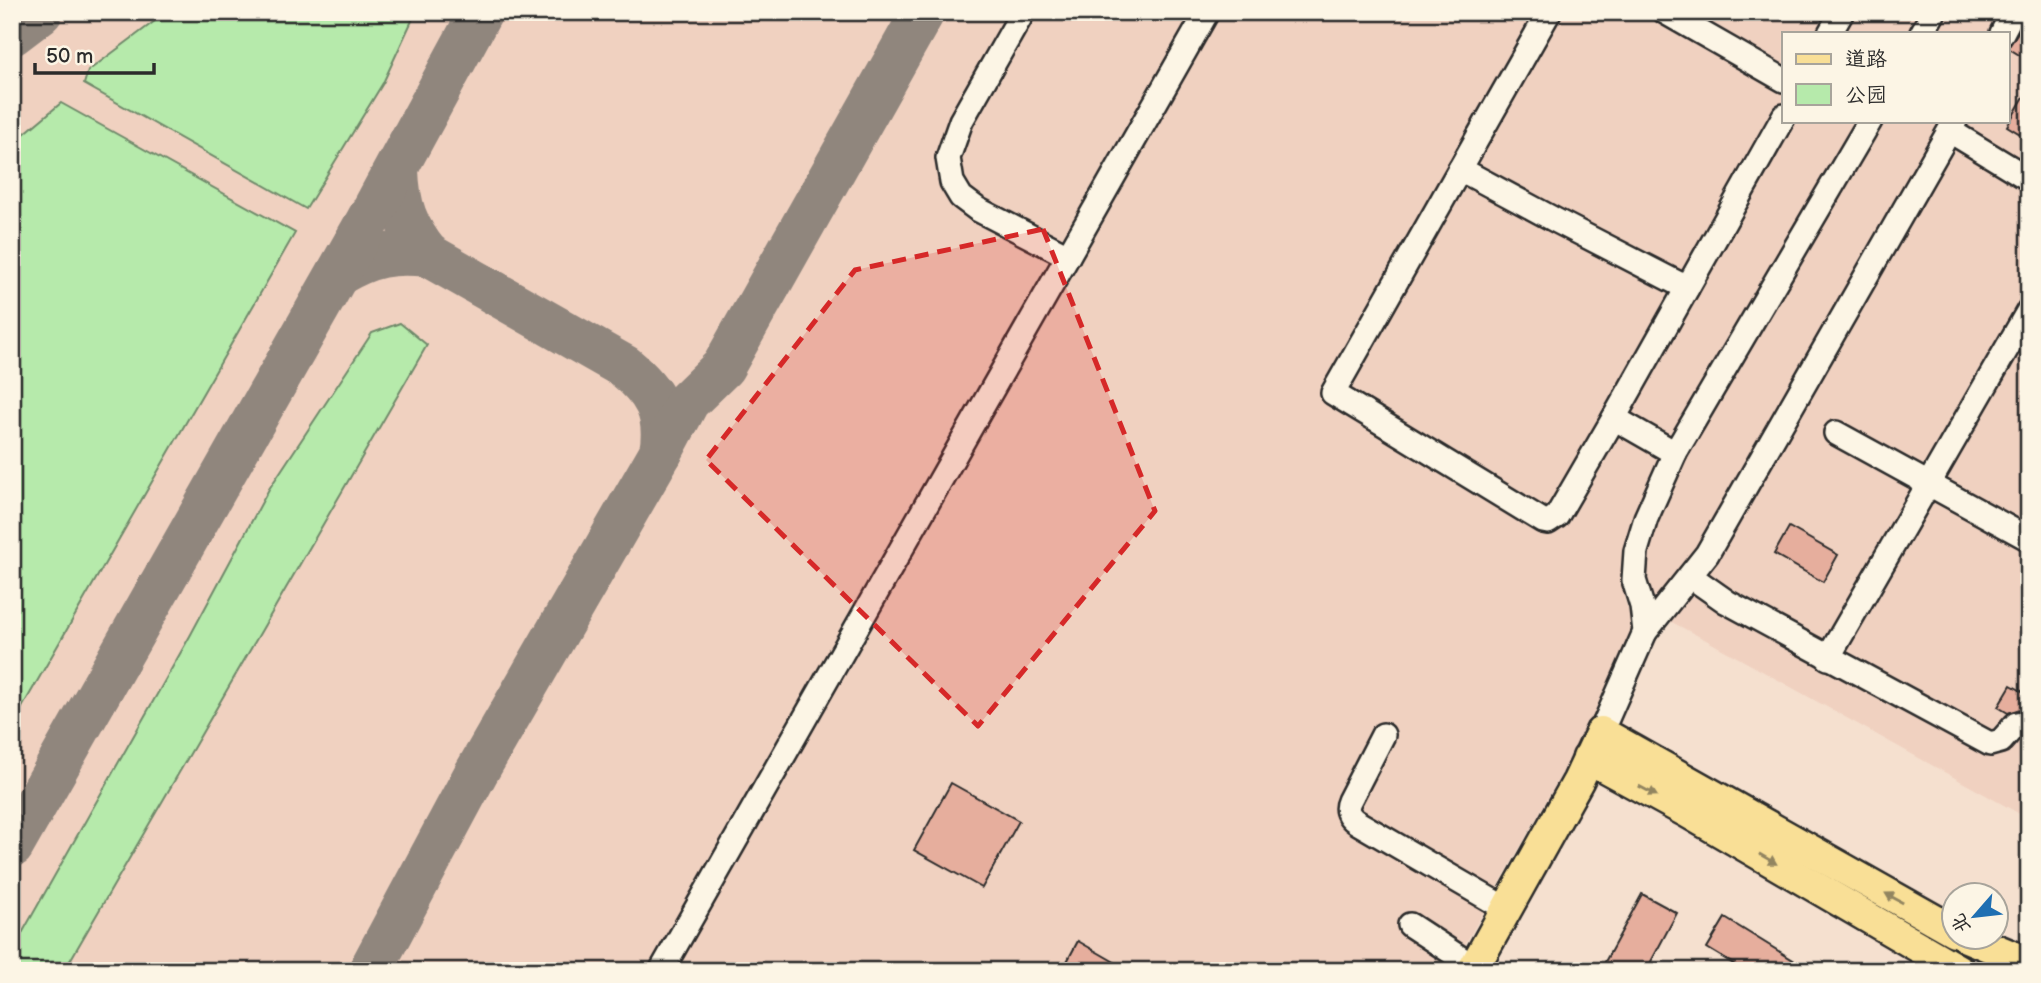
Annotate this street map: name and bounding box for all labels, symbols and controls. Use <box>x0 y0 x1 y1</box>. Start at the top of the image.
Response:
scale bar <box>35 32 154 76</box>
legend <box>1782 32 2010 122</box>
text: 50 m <box>46 44 93 69</box>
text: 道路 <box>1845 47 1887 72</box>
text: 公园 <box>1845 83 1887 108</box>
one-way arrow <box>1638 785 1658 797</box>
one-way arrow <box>1758 853 1777 865</box>
north arrow <box>1940 881 2010 951</box>
one-way arrow <box>1884 892 1904 904</box>
text: 北 <box>1947 909 1976 937</box>

